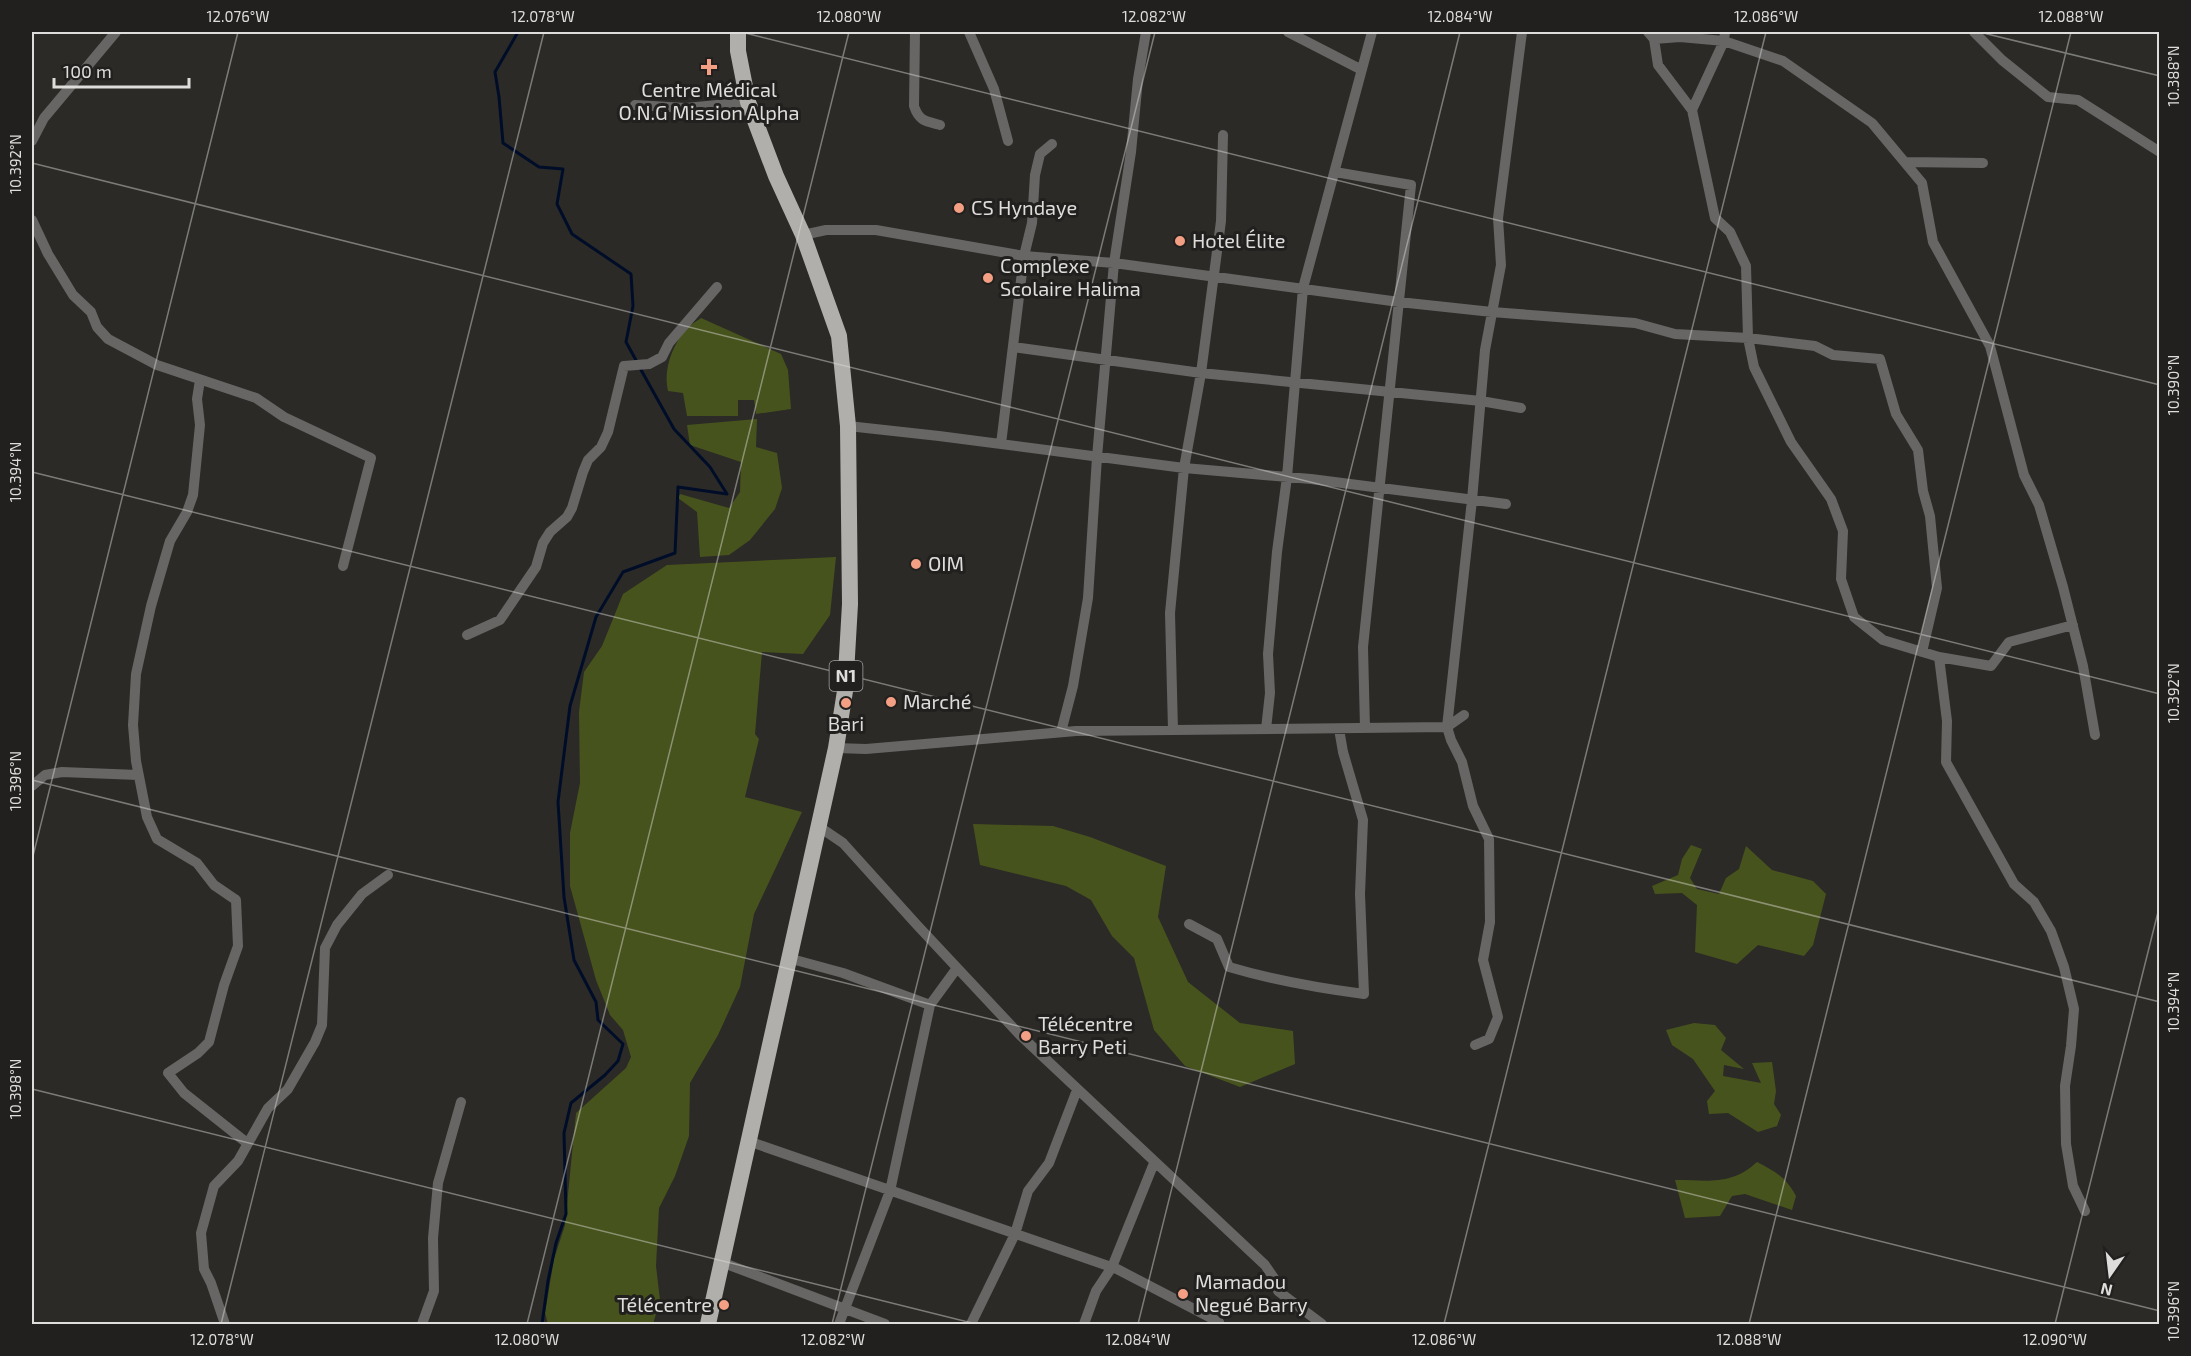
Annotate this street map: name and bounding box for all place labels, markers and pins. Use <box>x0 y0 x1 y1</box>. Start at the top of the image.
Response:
marker: Centre Médical O.N.G Mission Alpha <box>700 58 718 76</box>
place label: Centre Médical O.N.G Mission Alpha <box>619 77 799 124</box>
place label: CS Hyndaye <box>971 195 1077 219</box>
marker: CS Hyndaye <box>952 201 966 215</box>
place label: Hotel Élite <box>1192 228 1285 252</box>
marker: Hotel Élite <box>1173 234 1187 248</box>
place label: Complexe Scolaire Halima <box>1000 253 1141 300</box>
marker: Complexe Scolaire Halima <box>981 271 995 285</box>
place label: OIM <box>928 551 964 575</box>
marker: OIM <box>909 557 923 571</box>
place label: Marché <box>903 689 971 713</box>
marker: Marché <box>884 695 898 709</box>
marker: Bari <box>839 696 853 710</box>
place label: Bari <box>828 711 864 735</box>
place label: Télécentre Barry Peti <box>1038 1011 1133 1058</box>
marker: Télécentre Barry Peti <box>1019 1029 1033 1043</box>
place label: Mamadou Negué Barry <box>1195 1269 1308 1316</box>
marker: Mamadou Negué Barry <box>1176 1287 1190 1301</box>
place label: Télécentre <box>617 1292 712 1316</box>
marker: Télécentre <box>717 1298 731 1312</box>

